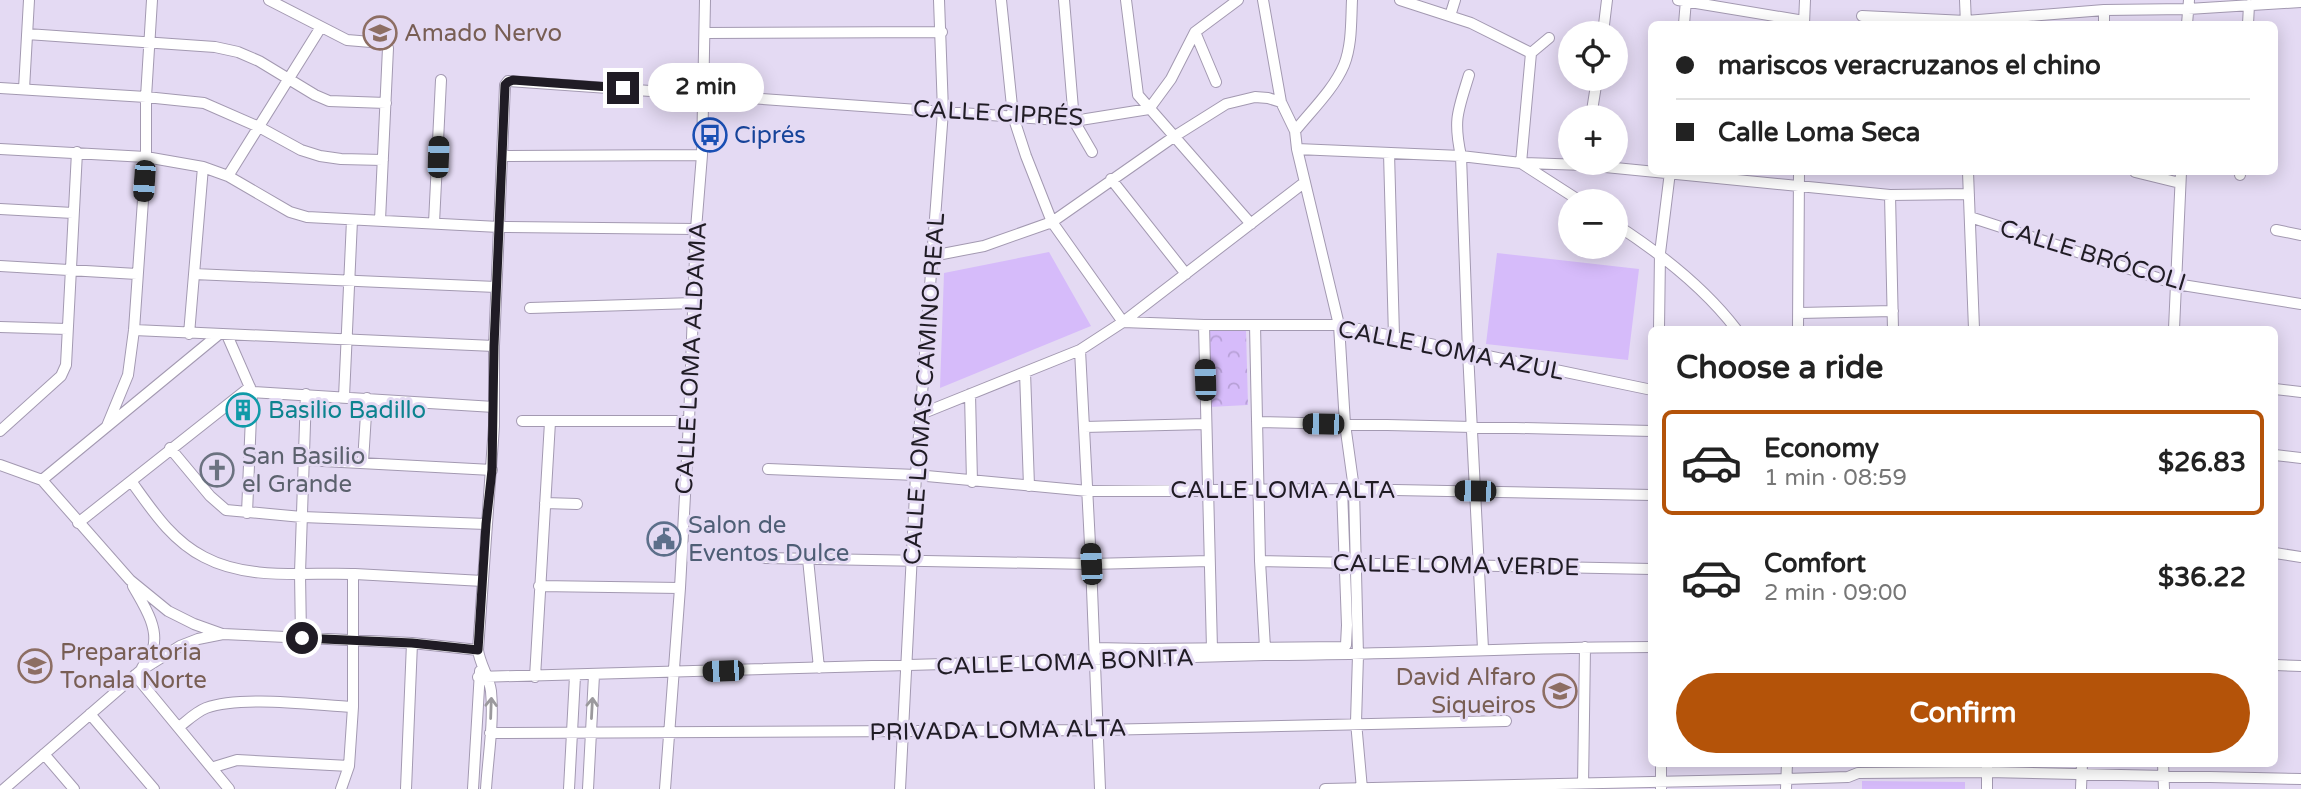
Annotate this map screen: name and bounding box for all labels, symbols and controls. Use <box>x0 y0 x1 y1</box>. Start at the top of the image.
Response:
school or university icon: Amado Nervo <box>361 14 399 52</box>
place label: Amado Nervo <box>404 19 562 48</box>
map controls <box>1558 21 1628 259</box>
button: locate <box>1558 21 1628 91</box>
text: mariscos veracruzanos el chino <box>1718 50 2101 81</box>
callout: 2 min <box>648 64 763 112</box>
route end <box>607 72 639 104</box>
text: 2 min <box>675 73 737 101</box>
street label: CALLE CIPRÉS <box>912 94 1084 132</box>
button: + <box>1558 105 1628 175</box>
bus stop icon: Ciprés <box>691 116 729 154</box>
text: Calle Loma Seca <box>1718 117 1920 148</box>
place label: Ciprés <box>734 121 806 150</box>
car <box>427 136 450 178</box>
car <box>133 159 156 203</box>
button: − <box>1558 189 1628 259</box>
street label: CALLE LOMAS CAMINO REAL <box>898 212 951 566</box>
street label: CALLE BRÓCOLI <box>1996 212 2190 298</box>
street label: CALLE LOMA ALDAMA <box>670 221 713 495</box>
street label: CALLE LOMA AZUL <box>1335 314 1567 387</box>
text: Choose a ride <box>1676 349 1883 387</box>
car <box>1194 359 1217 401</box>
building icon: Basilio Badillo <box>224 391 262 429</box>
place label: Basilio Badillo <box>268 396 426 425</box>
car <box>1302 413 1345 435</box>
icon: car <box>1680 431 1743 494</box>
text: Economy <box>1764 433 1879 464</box>
place label: San Basilio el Grande <box>242 442 365 499</box>
text: $26.83 <box>2158 447 2246 478</box>
church icon: San Basilio el Grande <box>198 451 236 489</box>
text: 1 min · 08:59 <box>1764 464 1907 492</box>
street label: CALLE LOMA ALTA <box>1170 476 1396 505</box>
car <box>1454 480 1497 502</box>
place label: Salon de Eventos Dulce <box>688 511 849 568</box>
public building icon: Salon de Eventos Dulce <box>645 520 683 558</box>
car <box>1080 542 1103 586</box>
icon: car <box>1680 546 1743 609</box>
text: Comfort <box>1764 548 1866 579</box>
street label: CALLE LOMA VERDE <box>1332 549 1580 582</box>
text: $36.22 <box>2158 562 2246 593</box>
text: 2 min · 09:00 <box>1764 579 1907 607</box>
route start <box>286 622 318 654</box>
place label: Preparatoria Tonala Norte <box>60 638 207 695</box>
street label: CALLE LOMA BONITA <box>936 644 1194 681</box>
school or university icon: Preparatoria Tonala Norte <box>16 647 54 685</box>
car <box>702 660 745 682</box>
place label: David Alfaro Siqueiros <box>1395 663 1536 720</box>
school or university icon: David Alfaro Siqueiros <box>1541 672 1579 710</box>
button: Confirm <box>1676 673 2250 753</box>
one-way arrow <box>586 696 599 719</box>
one-way arrow <box>484 697 497 720</box>
street label: PRIVADA LOMA ALTA <box>869 714 1127 747</box>

